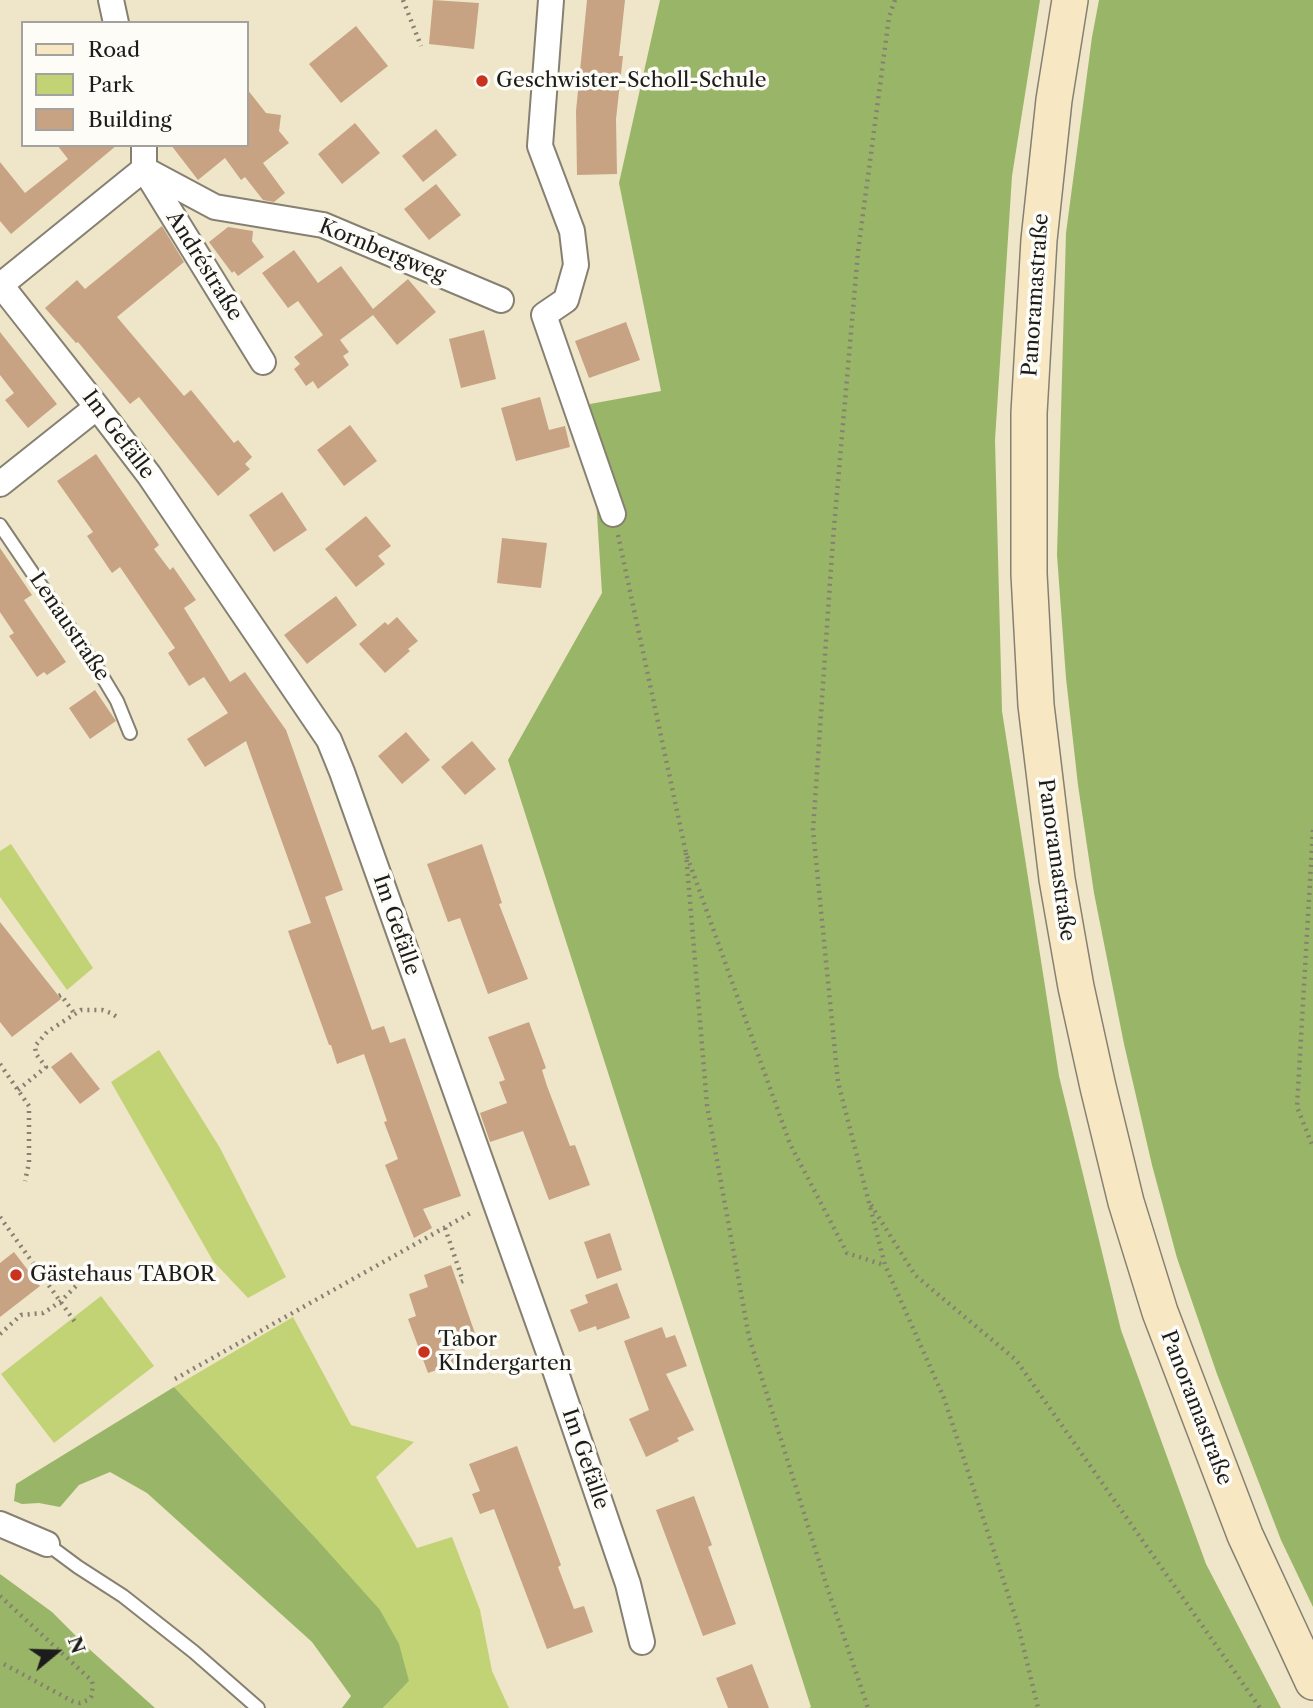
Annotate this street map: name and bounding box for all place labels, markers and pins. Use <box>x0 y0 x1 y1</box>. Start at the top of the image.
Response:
place label: Geschwister-Scholl-Schule <box>496 68 766 94</box>
marker: Geschwister-Scholl-Schule <box>474 73 490 89</box>
place label: Gästehaus TABOR <box>30 1262 215 1288</box>
marker: Gästehaus TABOR <box>8 1267 24 1283</box>
place label: Tabor KIndergarten <box>438 1327 572 1377</box>
marker: Tabor KIndergarten <box>416 1344 432 1360</box>

